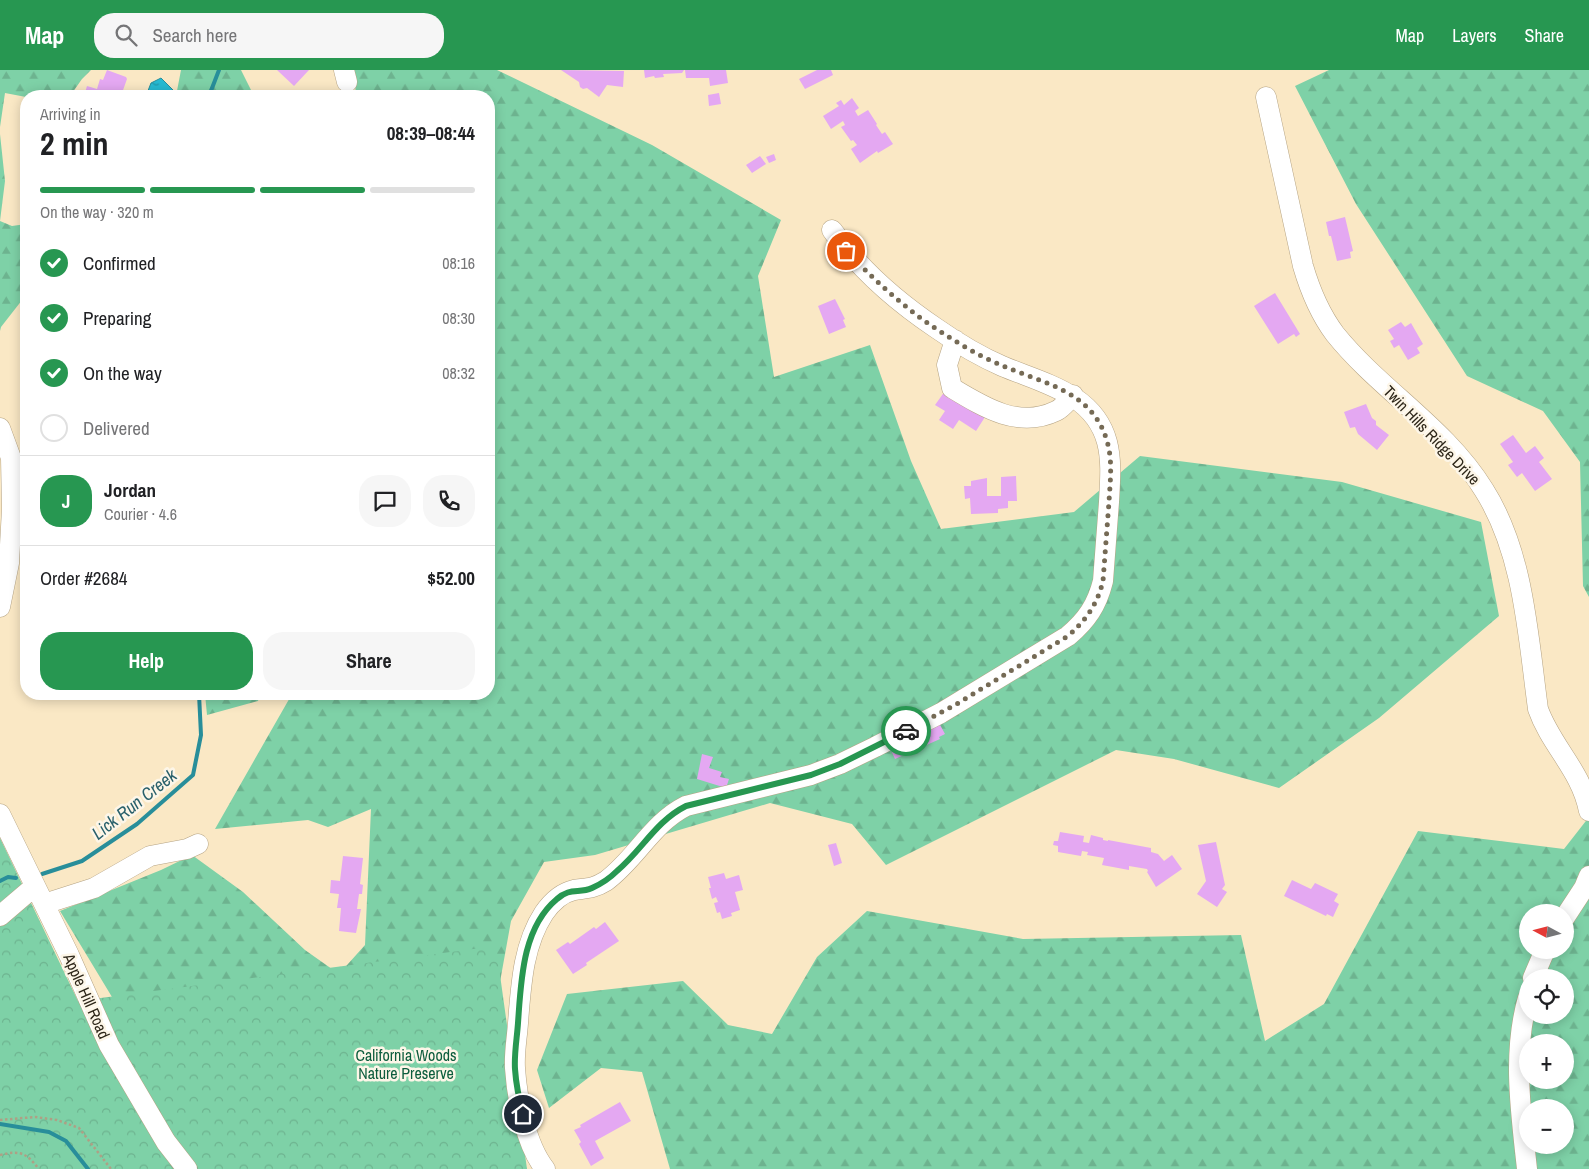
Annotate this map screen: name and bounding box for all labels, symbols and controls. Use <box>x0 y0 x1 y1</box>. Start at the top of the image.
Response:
search box <box>94 13 444 58</box>
text: Map <box>25 19 64 51</box>
icon: search <box>112 21 140 49</box>
text: Search here <box>152 22 237 48</box>
text: Map <box>1396 23 1424 48</box>
text: Layers <box>1452 23 1497 48</box>
text: Share <box>1525 23 1564 48</box>
text: Arriving in <box>40 103 101 125</box>
text: 08:39–08:44 <box>387 120 475 146</box>
text: 2 min <box>40 122 109 165</box>
text: On the way · 320 m <box>40 201 154 223</box>
pin <box>825 230 867 272</box>
icon: bag <box>832 237 860 265</box>
icon: check <box>40 249 68 277</box>
text: Confirmed <box>83 250 156 276</box>
text: 08:16 <box>442 252 475 274</box>
icon: check <box>40 304 68 332</box>
text: Preparing <box>83 305 151 331</box>
text: 08:30 <box>442 307 475 329</box>
icon: check <box>40 359 68 387</box>
text: On the way <box>83 360 162 386</box>
text: 08:32 <box>442 362 475 384</box>
street label: Twin Hills Ridge Drive <box>1379 380 1485 490</box>
text: Delivered <box>83 415 150 441</box>
button: chat <box>359 475 411 527</box>
button: phone <box>423 475 475 527</box>
text: Jordan <box>104 477 156 503</box>
text: J <box>62 488 70 514</box>
text: Courier · 4.6 <box>104 503 177 525</box>
text: Order #2684 <box>40 565 127 591</box>
text: $52.00 <box>427 565 475 591</box>
button: Help <box>40 632 253 690</box>
button: Share <box>263 632 475 690</box>
courier <box>881 706 931 756</box>
icon: car <box>892 717 920 745</box>
water label: Lick Run Creek <box>86 762 182 845</box>
north arrow <box>1519 904 1574 959</box>
map controls <box>1519 904 1574 1154</box>
street label: Apple Hill Road <box>58 949 116 1042</box>
button: locate <box>1519 969 1574 1024</box>
button: + <box>1519 1034 1574 1089</box>
park label: California Woods Nature Preserve <box>355 1044 457 1084</box>
pin <box>502 1093 544 1135</box>
button: − <box>1519 1099 1574 1154</box>
icon: home <box>509 1100 537 1128</box>

